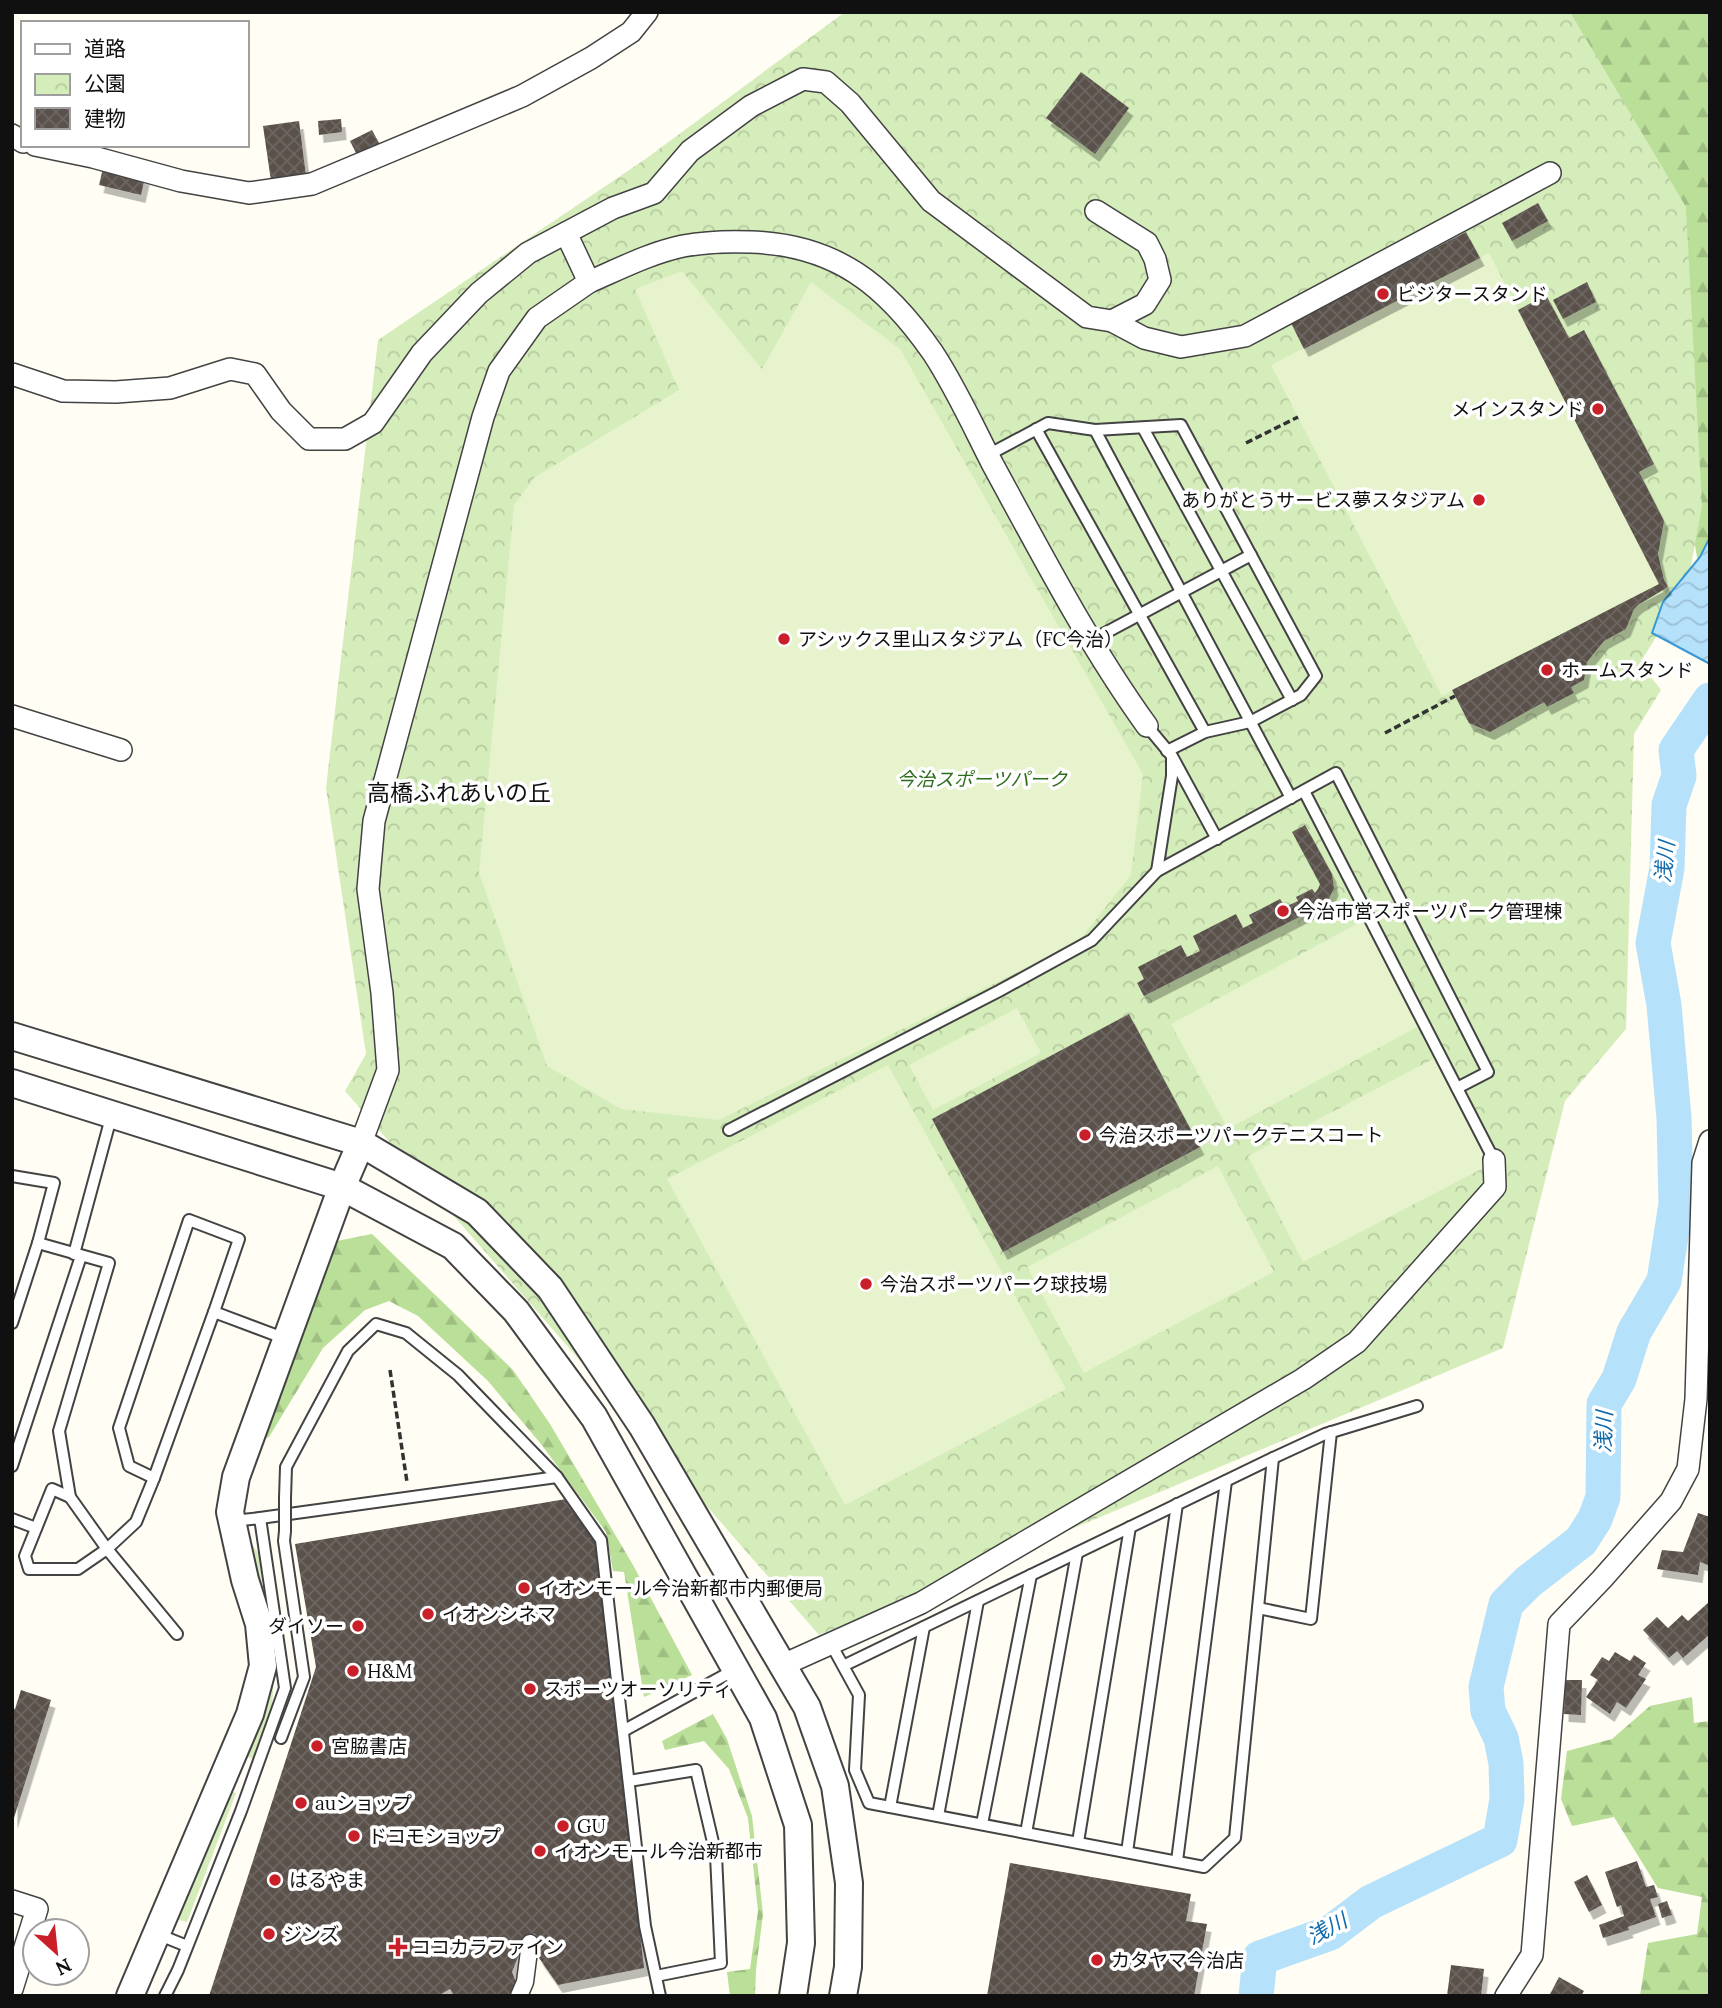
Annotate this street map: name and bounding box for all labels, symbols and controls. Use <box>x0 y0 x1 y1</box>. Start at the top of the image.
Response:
legend <box>21 21 248 147</box>
text: 道路 <box>84 35 126 62</box>
text: 公園 <box>84 70 126 97</box>
text: 建物 <box>84 105 126 132</box>
place label: ビジタースタンド <box>1397 282 1548 306</box>
marker: ビジタースタンド <box>1375 286 1391 302</box>
place label: メインスタンド <box>1451 397 1584 421</box>
marker: メインスタンド <box>1590 401 1606 417</box>
place label: ありがとうサービス夢スタジアム <box>1181 488 1465 512</box>
marker: ありがとうサービス夢スタジアム <box>1471 492 1487 508</box>
place label: アシックス里山スタジアム（FC今治） <box>798 627 1123 651</box>
marker: アシックス里山スタジアム（FC今治） <box>776 631 792 647</box>
place label: ホームスタンド <box>1561 658 1693 682</box>
marker: ホームスタンド <box>1539 662 1555 678</box>
park label: 今治スポーツパーク <box>897 767 1068 791</box>
district label: 高橋ふれあいの丘 <box>367 778 551 807</box>
water label: 浅川 <box>1649 838 1680 884</box>
place label: 今治市営スポーツパーク管理棟 <box>1297 899 1563 923</box>
marker: 今治市営スポーツパーク管理棟 <box>1275 903 1291 919</box>
place label: 今治スポーツパークテニスコート <box>1099 1123 1384 1147</box>
marker: 今治スポーツパークテニスコート <box>1077 1127 1093 1143</box>
place label: 今治スポーツパーク球技場 <box>880 1272 1108 1296</box>
marker: 今治スポーツパーク球技場 <box>858 1276 874 1292</box>
water label: 浅川 <box>1589 1409 1618 1453</box>
place label: イオンモール今治新都市内郵便局 <box>538 1576 823 1600</box>
marker: イオンモール今治新都市内郵便局 <box>516 1580 532 1596</box>
place label: イオンシネマ <box>442 1602 556 1626</box>
marker: イオンシネマ <box>420 1606 436 1622</box>
place label: ダイソー <box>268 1614 344 1638</box>
marker: ダイソー <box>350 1618 366 1634</box>
place label: H&M <box>367 1659 412 1683</box>
marker: H&M <box>345 1663 361 1679</box>
place label: スポーツオーソリティ <box>544 1677 732 1701</box>
marker: スポーツオーソリティ <box>522 1681 538 1697</box>
place label: 宮脇書店 <box>331 1734 407 1758</box>
marker: 宮脇書店 <box>309 1738 325 1754</box>
place label: auショップ <box>315 1791 412 1815</box>
marker: auショップ <box>293 1795 309 1811</box>
place label: GU <box>577 1814 606 1838</box>
marker: GU <box>555 1818 571 1834</box>
place label: ドコモショップ <box>368 1824 501 1848</box>
marker: ドコモショップ <box>346 1828 362 1844</box>
place label: イオンモール今治新都市 <box>554 1839 763 1863</box>
marker: イオンモール今治新都市 <box>532 1843 548 1859</box>
place label: はるやま <box>289 1868 365 1892</box>
marker: はるやま <box>267 1872 283 1888</box>
water label: 浅川 <box>1302 1906 1353 1950</box>
north arrow <box>21 1917 91 1987</box>
place label: ジンズ <box>283 1922 340 1946</box>
marker: ジンズ <box>261 1926 277 1942</box>
place label: ココカラファイン <box>412 1935 564 1959</box>
marker: ココカラファイン <box>390 1939 406 1955</box>
place label: カタヤマ今治店 <box>1111 1948 1244 1972</box>
marker: カタヤマ今治店 <box>1089 1952 1105 1968</box>
text: N <box>51 1953 76 1981</box>

